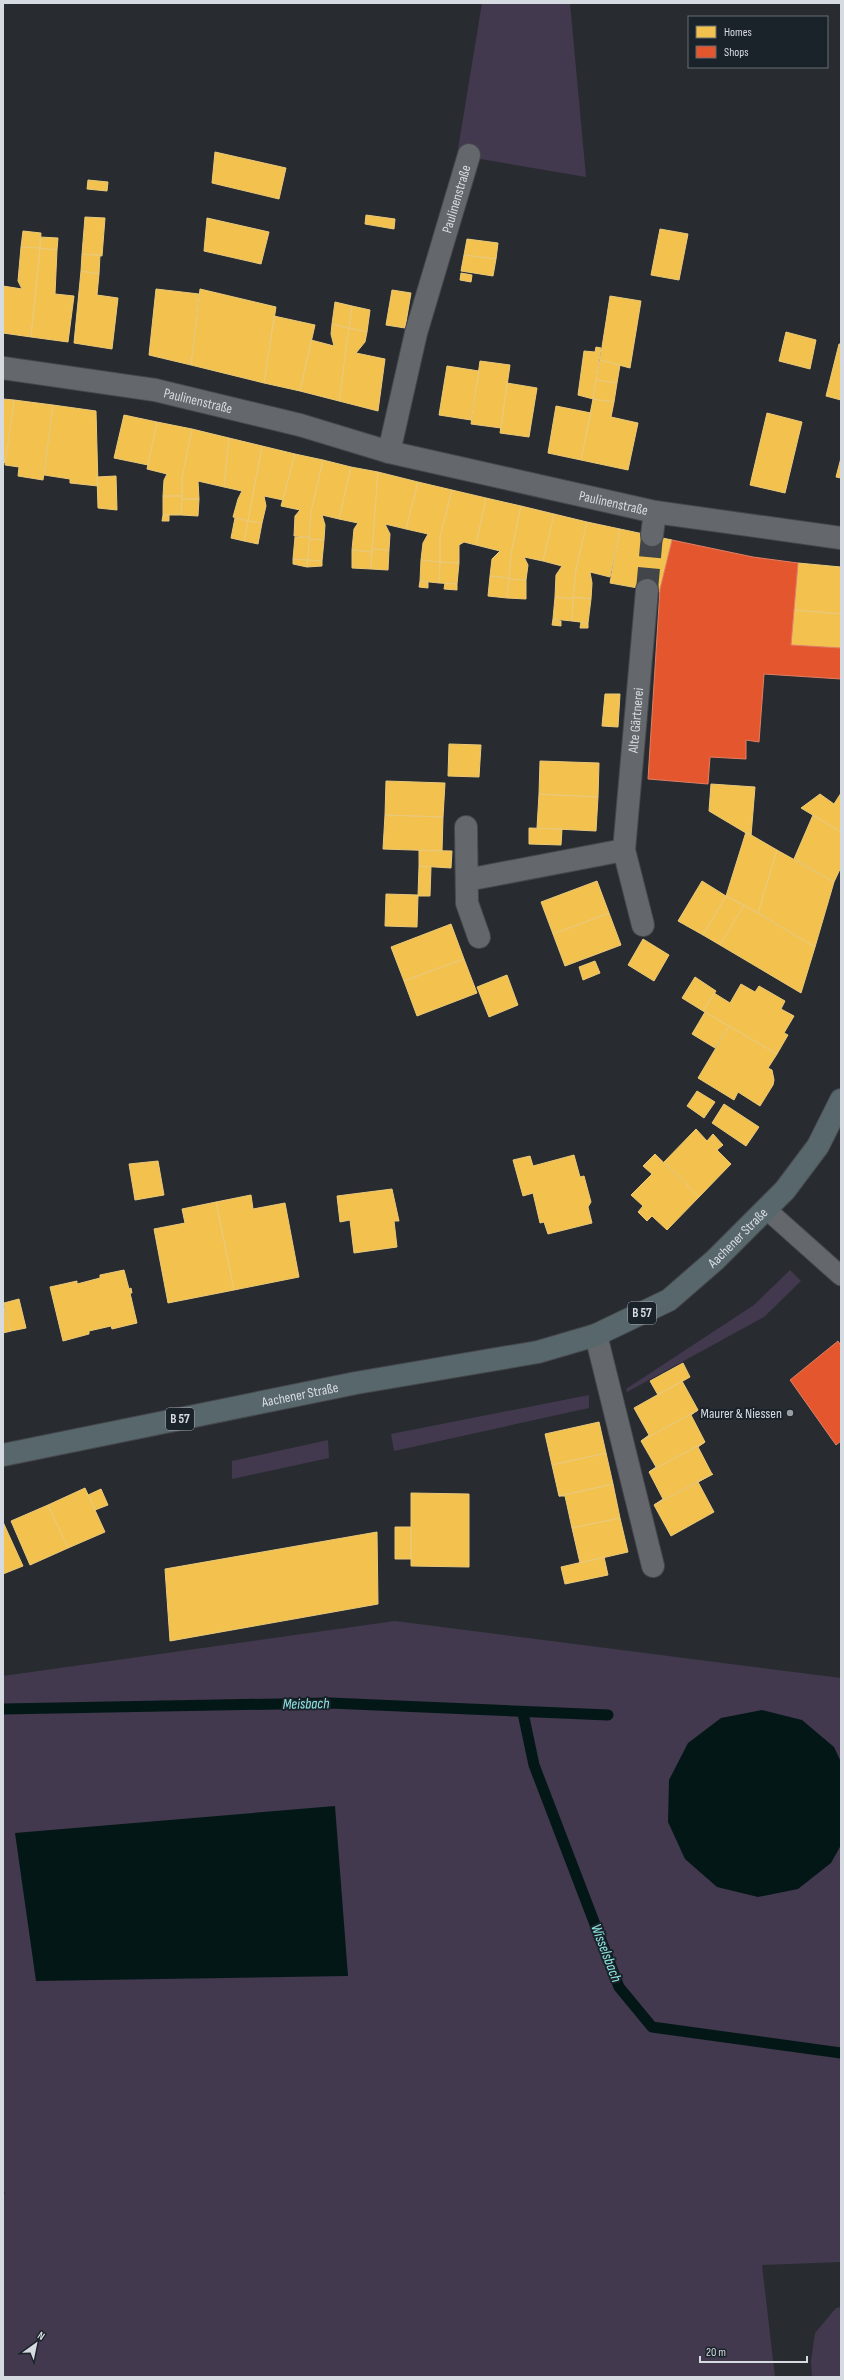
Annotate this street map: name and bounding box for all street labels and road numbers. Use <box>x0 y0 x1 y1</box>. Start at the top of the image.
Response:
street label: Paulinenstraße <box>438 163 474 235</box>
street label: Paulinenstraße <box>162 384 234 417</box>
street label: Paulinenstraße <box>578 487 650 519</box>
street label: Alte Gärtnerei <box>624 687 647 755</box>
street label: Aachener Straße <box>703 1204 771 1272</box>
road number: B 57 <box>628 1302 656 1324</box>
street label: Aachener Straße <box>259 1378 340 1411</box>
road number: B 57 <box>166 1408 194 1430</box>

